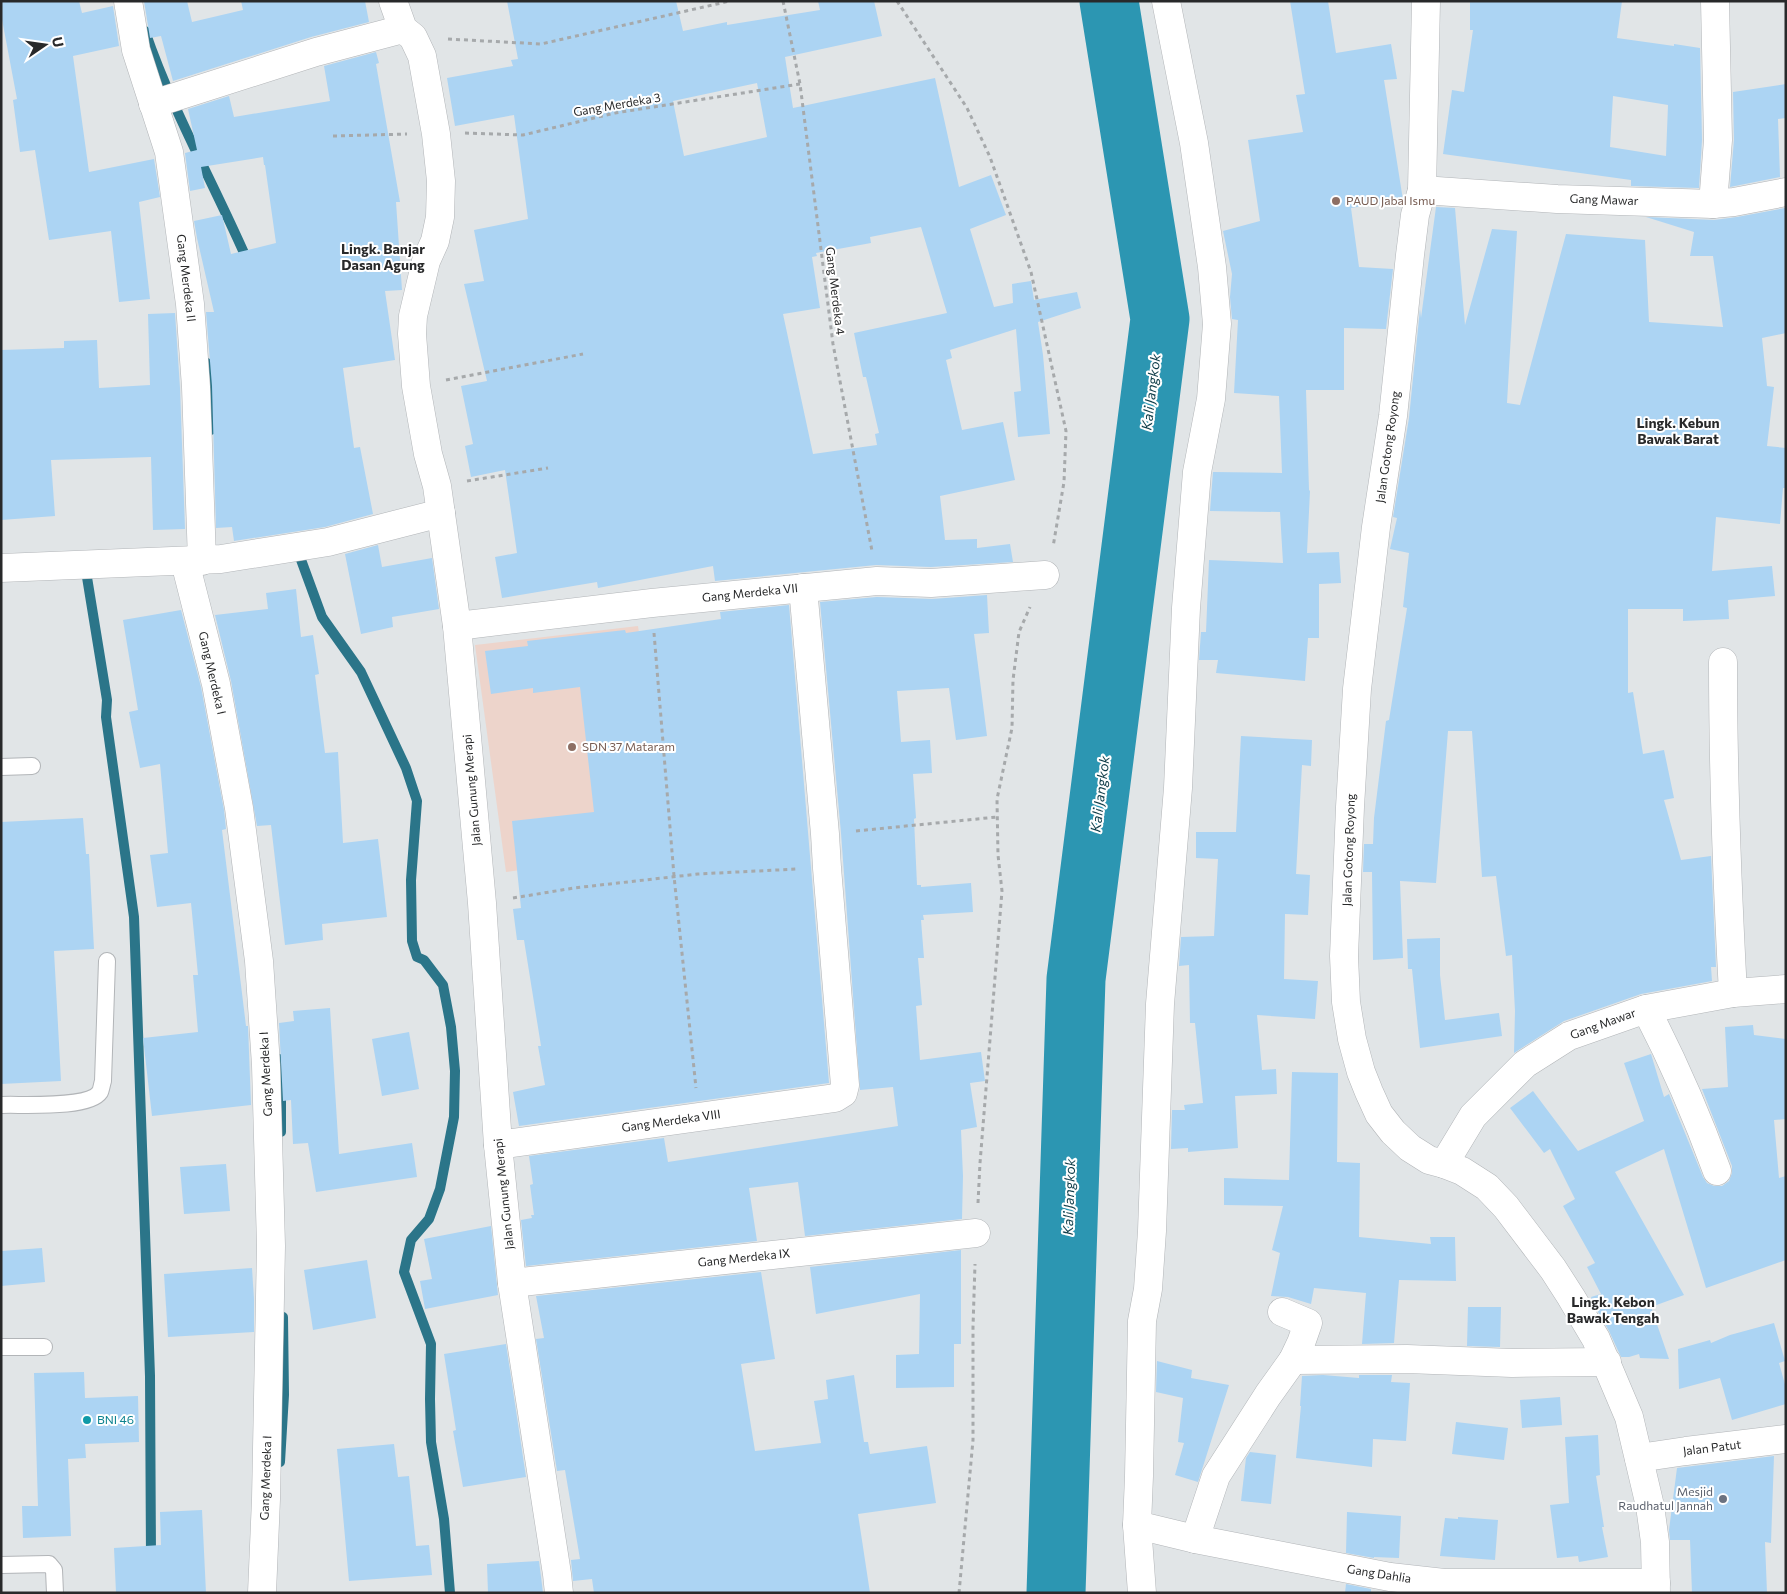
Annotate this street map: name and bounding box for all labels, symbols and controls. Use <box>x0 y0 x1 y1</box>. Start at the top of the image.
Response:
north arrow <box>20 20 70 70</box>
text: U <box>49 35 68 49</box>
street label: Gang Merdeka 3 <box>572 89 662 119</box>
street label: Gang Mawar <box>1569 191 1639 207</box>
place label: PAUD Jabal Ismu <box>1346 193 1435 208</box>
marker: PAUD Jabal Ismu <box>1330 195 1342 207</box>
street label: Gang Merdeka II <box>175 233 199 322</box>
district label: Lingk. Banjar Dasan Agung <box>341 240 425 273</box>
street label: Gang Merdeka 4 <box>824 246 848 336</box>
water label: Kali Jangkok <box>1137 352 1164 431</box>
street label: Jalan Gotong Royong <box>1372 389 1403 504</box>
district label: Lingk. Kebun Bawak Barat <box>1636 414 1720 447</box>
street label: Gang Merdeka VII <box>701 580 799 604</box>
street label: Gang Merdeka I <box>197 630 229 716</box>
street label: Jalan Gunung Merapi <box>459 734 484 846</box>
place label: SDN 37 Mataram <box>582 739 675 753</box>
marker: SDN 37 Mataram <box>566 741 578 753</box>
water label: Kali Jangkok <box>1086 754 1113 833</box>
street label: Jalan Gotong Royong <box>1339 793 1358 907</box>
street label: Gang Mawar <box>1568 1005 1638 1041</box>
street label: Gang Merdeka I <box>256 1031 274 1117</box>
street label: Gang Merdeka VIII <box>620 1106 721 1134</box>
street label: Jalan Gunung Merapi <box>490 1138 517 1251</box>
water label: Kali Jangkok <box>1059 1158 1078 1236</box>
street label: Gang Merdeka IX <box>697 1245 791 1269</box>
district label: Lingk. Kebon Bawak Tengah <box>1567 1293 1659 1326</box>
place label: BNI 46 <box>97 1412 134 1426</box>
marker: BNI 46 <box>81 1414 93 1426</box>
street label: Gang Merdeka I <box>257 1435 273 1521</box>
street label: Jalan Patut <box>1682 1436 1742 1459</box>
place label: Mesjid Raudhatul Jannah <box>1618 1484 1713 1513</box>
marker: Mesjid Raudhatul Jannah <box>1717 1493 1729 1505</box>
street label: Gang Dahlia <box>1346 1561 1412 1585</box>

